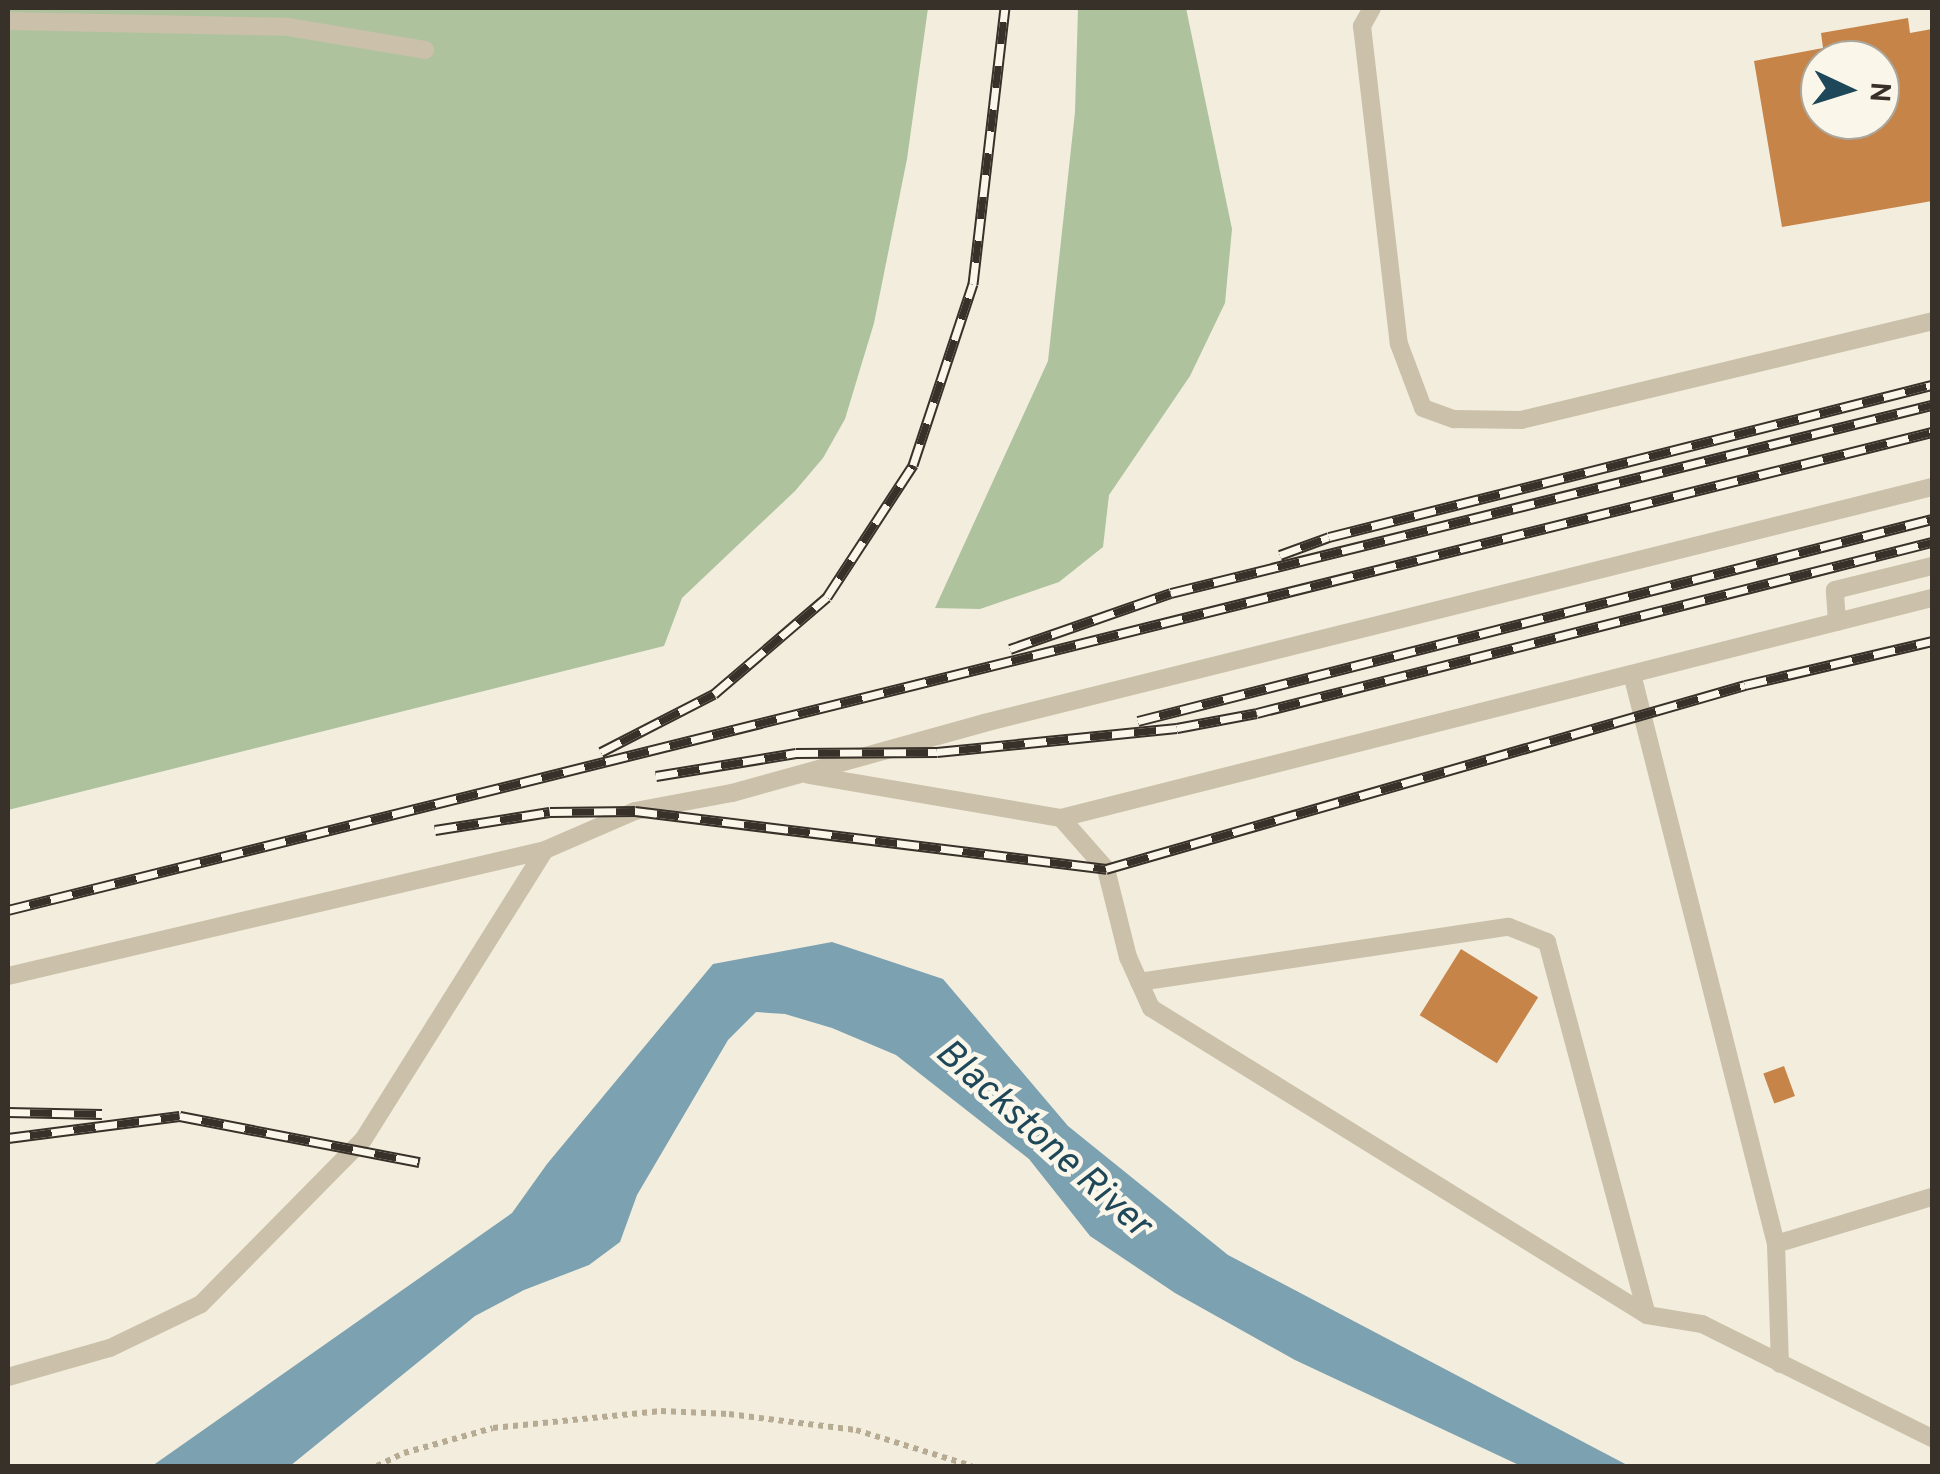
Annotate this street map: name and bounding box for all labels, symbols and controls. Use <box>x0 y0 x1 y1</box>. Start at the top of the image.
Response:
north arrow <box>1800 40 1900 140</box>
text: N <box>1859 81 1897 103</box>
water label: Blackstone River <box>925 1031 1159 1249</box>

